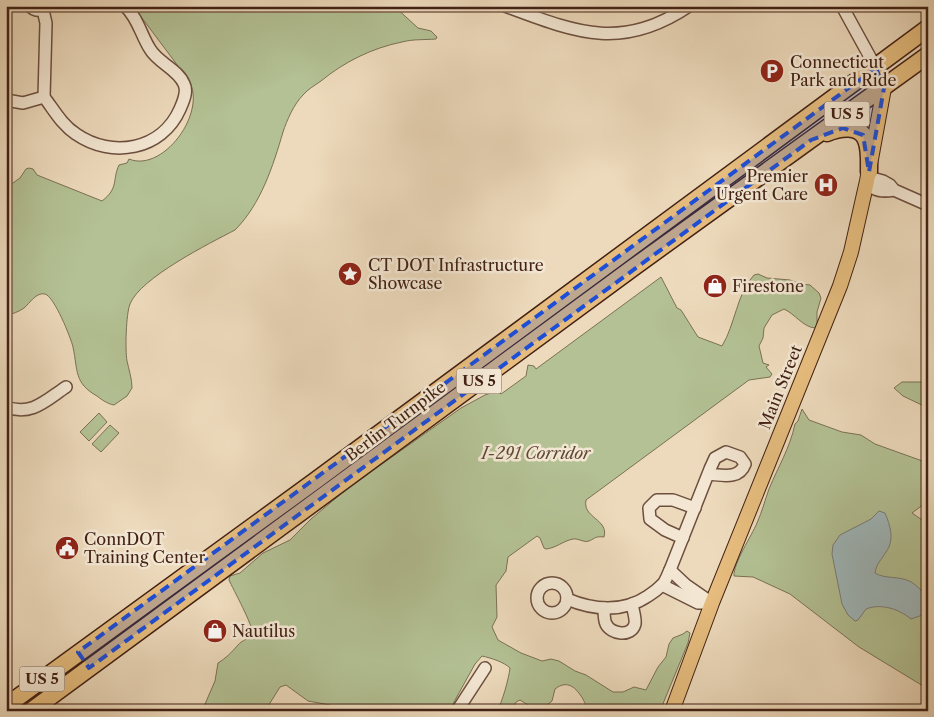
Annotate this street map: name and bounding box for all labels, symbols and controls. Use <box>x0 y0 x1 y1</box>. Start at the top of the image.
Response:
place label: Connecticut Park and Ride <box>790 52 896 90</box>
parking icon: Connecticut Park and Ride <box>759 58 785 84</box>
road number: US 5 <box>824 102 870 126</box>
place label: Premier Urgent Care <box>716 166 808 204</box>
hospital icon: Premier Urgent Care <box>813 172 839 198</box>
place label: CT DOT Infrastructure Showcase <box>368 255 544 293</box>
place icon: CT DOT Infrastructure Showcase <box>337 261 363 287</box>
shop icon: Firestone <box>702 273 728 299</box>
place label: Firestone <box>732 276 804 296</box>
street label: Main Street <box>754 342 806 432</box>
road number: US 5 <box>456 368 502 394</box>
street label: Berlin Turnpike <box>341 377 449 465</box>
park label: I-291 Corridor <box>479 443 592 463</box>
place label: ConnDOT Training Center <box>84 529 206 567</box>
public building icon: ConnDOT Training Center <box>54 535 80 561</box>
shop icon: Nautilus <box>202 618 228 644</box>
place label: Nautilus <box>232 621 295 641</box>
road number: US 5 <box>20 666 64 692</box>

